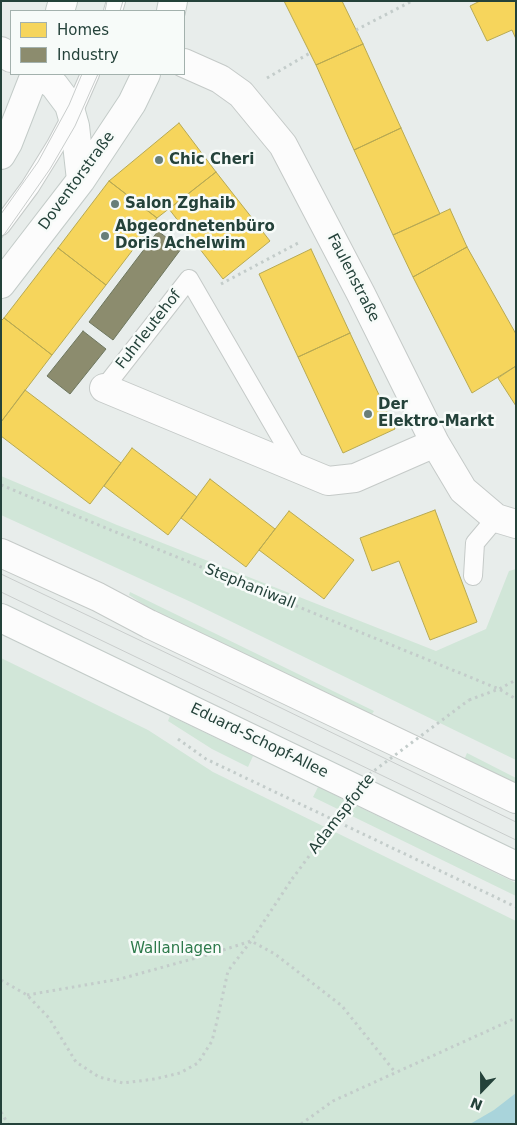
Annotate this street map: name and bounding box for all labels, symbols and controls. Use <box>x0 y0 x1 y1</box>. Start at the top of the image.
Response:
legend <box>10 10 185 75</box>
text: Homes <box>57 21 109 39</box>
text: Industry <box>57 46 119 64</box>
street label: Doventorstraße <box>35 128 119 234</box>
place label: Chic Cheri <box>169 151 254 169</box>
marker: Chic Cheri <box>153 154 165 166</box>
place label: Salon Zghaib <box>125 195 236 213</box>
marker: Salon Zghaib <box>109 198 121 210</box>
place label: Abgeordnetenbüro Doris Achelwim <box>115 218 275 253</box>
marker: Abgeordnetenbüro Doris Achelwim <box>99 230 111 242</box>
street label: Faulenstraße <box>323 231 383 325</box>
street label: Fuhrleutehof <box>113 287 185 373</box>
place label: Der Elektro-Markt <box>378 396 494 431</box>
marker: Der Elektro-Markt <box>362 408 374 420</box>
street label: Stephaniwall <box>202 561 298 613</box>
street label: Eduard-Schopf-Allee <box>187 700 331 782</box>
street label: Adamspforte <box>305 770 379 858</box>
park label: Wallanlagen <box>130 940 222 958</box>
north arrow <box>457 1065 507 1115</box>
text: N <box>468 1094 485 1114</box>

